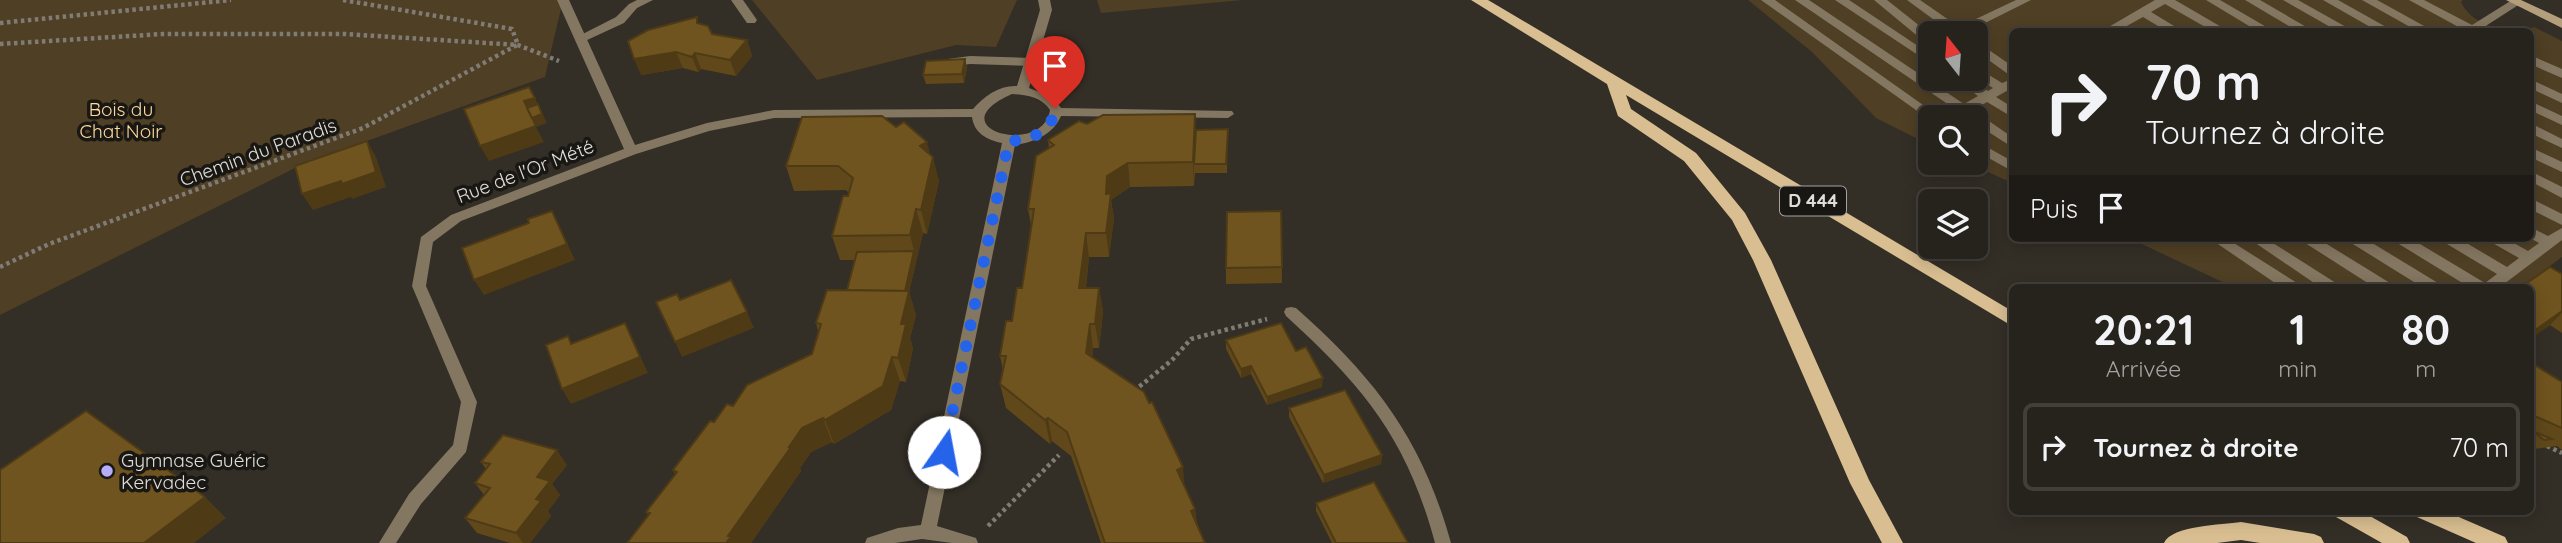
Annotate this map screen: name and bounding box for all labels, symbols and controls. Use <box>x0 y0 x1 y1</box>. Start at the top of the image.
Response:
north arrow <box>1918 21 1988 91</box>
map controls <box>1918 21 1988 259</box>
pin <box>1025 36 1085 108</box>
icon: arrive <box>1036 47 1074 85</box>
text: 70 m <box>2145 51 2261 112</box>
icon: right <box>2030 56 2121 147</box>
park label: Bois du Chat Noir <box>79 97 163 143</box>
button: search <box>1918 105 1988 175</box>
street label: Chemin du Paradis <box>176 112 340 192</box>
text: Tournez à droite <box>2145 112 2385 152</box>
street label: Rue de l'Or Mété <box>453 134 597 208</box>
road number: D 444 <box>1780 186 1846 216</box>
button: layers <box>1918 189 1988 259</box>
icon: arrive <box>2092 189 2130 227</box>
text: Puis <box>2030 192 2078 225</box>
text: 20:21 <box>2093 303 2194 356</box>
text: 1 <box>2290 303 2306 356</box>
text: 80 <box>2401 303 2450 356</box>
text: Arrivée <box>2106 354 2181 383</box>
text: min <box>2278 354 2317 383</box>
text: m <box>2415 354 2436 383</box>
position arrow <box>907 415 981 489</box>
icon: right <box>2034 428 2072 466</box>
text: Tournez à droite <box>2093 431 2298 464</box>
text: 70 m <box>2449 431 2509 464</box>
place label: Gymnase Guéric Kervadec <box>121 448 266 494</box>
marker: Gymnase Guéric Kervadec <box>99 463 115 479</box>

